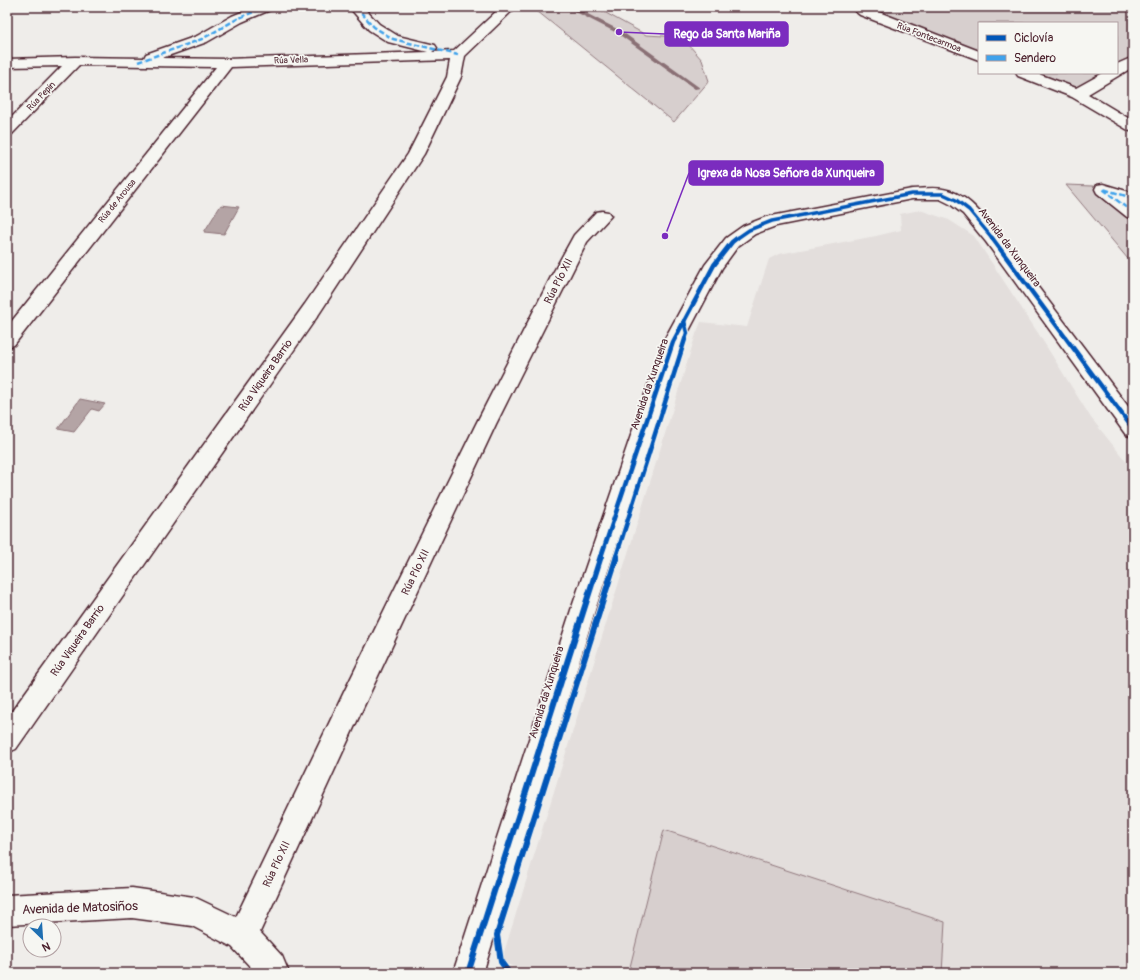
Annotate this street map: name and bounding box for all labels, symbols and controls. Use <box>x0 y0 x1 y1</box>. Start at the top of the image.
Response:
street label: Rúa Fontecarmoa <box>895 20 962 55</box>
callout: Rego da Santa Mariña <box>665 22 788 46</box>
legend <box>978 22 1118 74</box>
text: Rego da Santa Mariña <box>673 27 781 42</box>
text: Ciclovía <box>1014 31 1054 46</box>
text: Sendero <box>1014 51 1056 66</box>
street label: Rúa Vella <box>274 54 308 67</box>
street label: Rúa Pepin <box>25 79 58 113</box>
callout: Igrexa da Nosa Señora da Xunqueira <box>689 161 883 185</box>
text: Igrexa da Nosa Señora da Xunqueira <box>697 166 875 181</box>
street label: Rúa de Arousa <box>96 177 138 226</box>
street label: Avenida da Xunqueira <box>976 205 1044 289</box>
street label: Rúa Pío XII <box>541 256 575 306</box>
street label: Rúa Viqueira Barrio <box>236 337 295 414</box>
street label: Avenida da Xunqueira <box>628 337 671 432</box>
street label: Rúa Pío XII <box>399 547 432 597</box>
street label: Rúa Viqueira Barrio <box>48 602 107 679</box>
street label: Avenida da Xunqueira <box>526 644 567 740</box>
street label: Rúa Pío XII <box>260 839 293 889</box>
street label: Avenida de Matosiños <box>22 898 138 918</box>
north arrow <box>22 918 62 958</box>
text: N <box>39 939 52 954</box>

